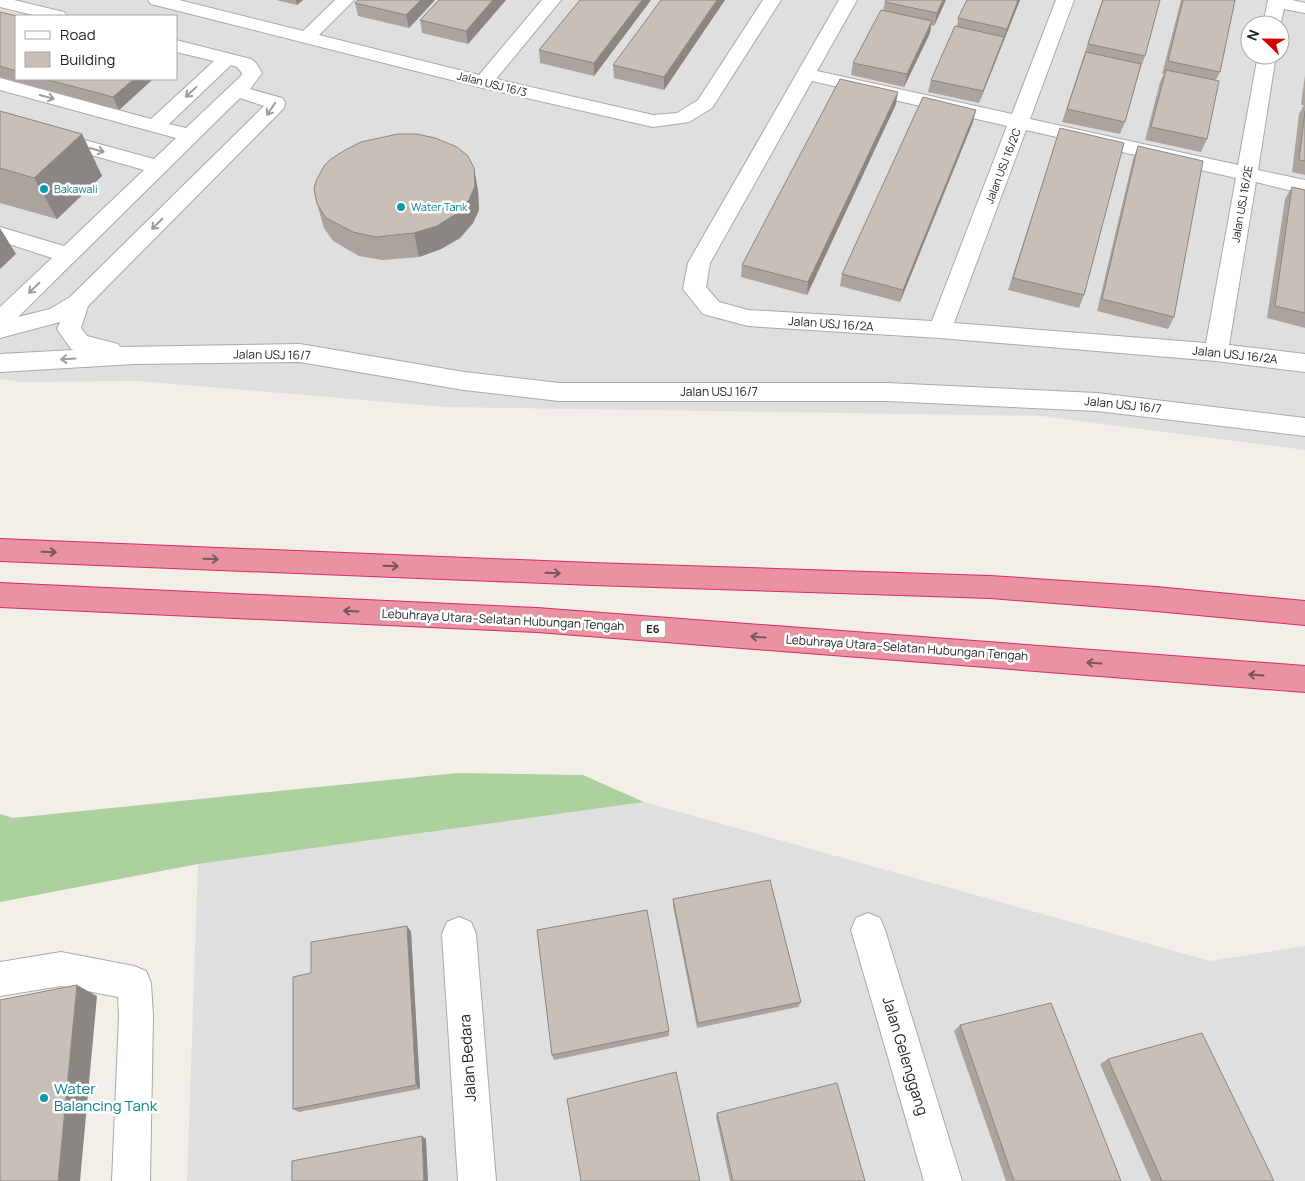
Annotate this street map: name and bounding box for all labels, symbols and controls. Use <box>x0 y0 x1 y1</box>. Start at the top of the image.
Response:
legend <box>15 15 178 80</box>
north arrow <box>1240 15 1290 65</box>
text: Road <box>60 24 96 45</box>
text: N <box>1242 27 1263 43</box>
text: Building <box>60 49 115 70</box>
street label: Jalan USJ 16/3 <box>456 68 529 99</box>
one-way arrow <box>185 86 198 98</box>
one-way arrow <box>39 93 55 102</box>
one-way arrow <box>265 102 276 116</box>
street label: Jalan USJ 16/2C <box>981 126 1024 206</box>
one-way arrow <box>89 146 105 156</box>
street label: Jalan USJ 16/2E <box>1227 164 1256 244</box>
place label: Bakawali <box>54 181 98 196</box>
marker: Bakawali <box>38 183 50 195</box>
place label: Water Tank <box>411 199 468 214</box>
marker: Water Tank <box>395 201 407 213</box>
one-way arrow <box>151 218 163 230</box>
one-way arrow <box>28 282 41 294</box>
street label: Jalan USJ 16/2A <box>788 312 875 335</box>
street label: Jalan USJ 16/2A <box>1192 342 1279 367</box>
street label: Jalan USJ 16/7 <box>233 345 311 364</box>
one-way arrow <box>60 354 76 363</box>
street label: Jalan USJ 16/7 <box>680 383 758 400</box>
street label: Jalan USJ 16/7 <box>1084 392 1162 417</box>
one-way arrow <box>40 547 56 557</box>
one-way arrow <box>203 554 219 563</box>
one-way arrow <box>382 561 399 571</box>
one-way arrow <box>545 568 561 577</box>
street label: Lebuhraya Utara–Selatan Hubungan Tengah <box>381 605 625 634</box>
one-way arrow <box>343 607 359 616</box>
road number: E6 <box>640 620 666 638</box>
street label: Lebuhraya Utara–Selatan Hubungan Tengah <box>785 631 1029 664</box>
one-way arrow <box>750 632 766 642</box>
one-way arrow <box>1087 658 1103 667</box>
one-way arrow <box>1249 671 1265 680</box>
street label: Jalan Gelenggang <box>877 994 934 1118</box>
street label: Jalan Bedara <box>454 1014 481 1102</box>
place label: Water Balancing Tank <box>54 1078 158 1116</box>
marker: Water Balancing Tank <box>38 1092 50 1104</box>

